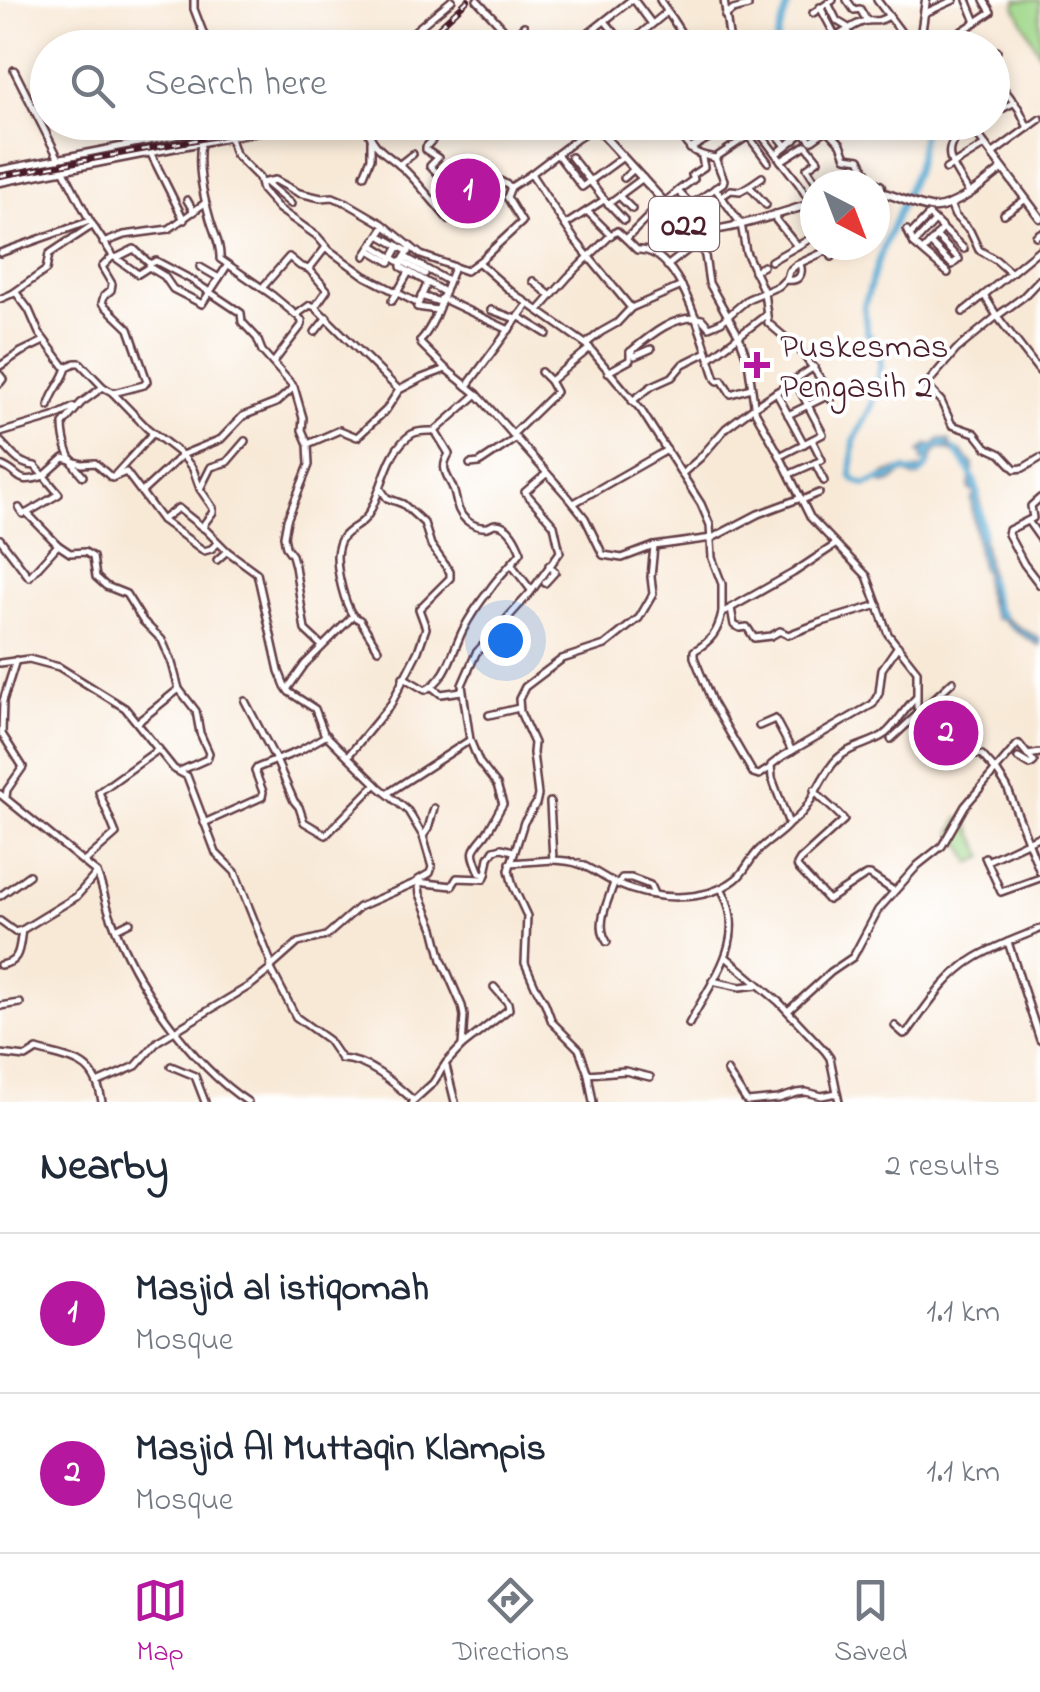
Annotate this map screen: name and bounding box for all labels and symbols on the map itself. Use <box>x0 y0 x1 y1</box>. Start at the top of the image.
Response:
pin: 1 <box>436 154 500 228</box>
north arrow <box>800 170 890 260</box>
road number: 022 <box>649 197 719 251</box>
place label: Puskesmas Pengasih 2 <box>780 323 949 414</box>
marker: Puskesmas Pengasih 2 <box>744 352 770 378</box>
your location <box>480 615 531 666</box>
pin: 2 <box>914 696 978 770</box>

